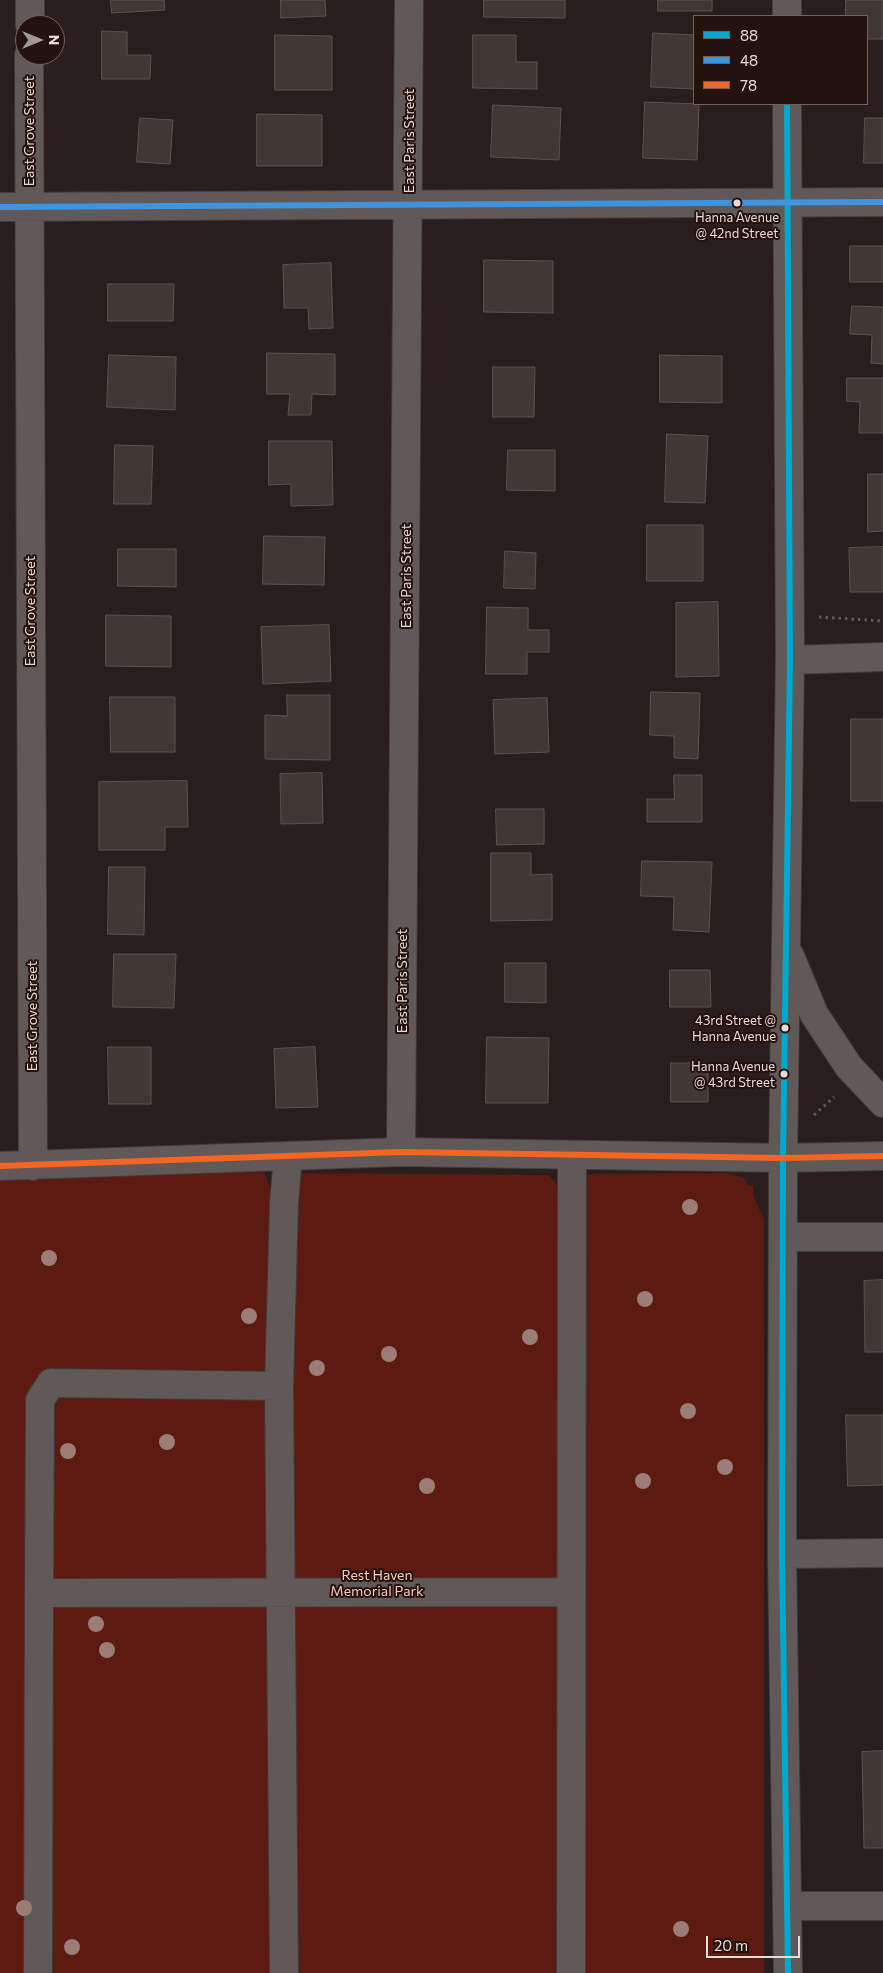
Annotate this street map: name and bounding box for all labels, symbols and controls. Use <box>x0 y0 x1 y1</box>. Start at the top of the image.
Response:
north arrow <box>15 15 65 65</box>
legend <box>693 15 868 105</box>
text: 88 <box>740 26 758 44</box>
text: N <box>46 35 63 45</box>
text: 48 <box>740 51 758 69</box>
street label: East Grove Street <box>21 76 37 186</box>
text: 78 <box>740 76 757 94</box>
street label: East Paris Street <box>401 89 417 193</box>
marker: Hanna Avenue @ 42nd Street <box>732 198 742 208</box>
place label: Hanna Avenue @ 42nd Street <box>695 210 779 241</box>
street label: East Paris Street <box>398 524 414 628</box>
street label: East Grove Street <box>22 556 38 666</box>
street label: East Paris Street <box>394 929 410 1033</box>
street label: East Grove Street <box>24 961 40 1071</box>
place label: 43rd Street @ Hanna Avenue <box>692 1013 776 1044</box>
marker: 43rd Street @ Hanna Avenue <box>780 1023 790 1033</box>
place label: Hanna Avenue @ 43rd Street <box>691 1059 775 1090</box>
marker: Hanna Avenue @ 43rd Street <box>779 1069 789 1079</box>
park label: Rest Haven Memorial Park <box>330 1567 424 1600</box>
scale bar <box>708 1926 802 1958</box>
text: 20 m <box>714 1936 748 1954</box>

